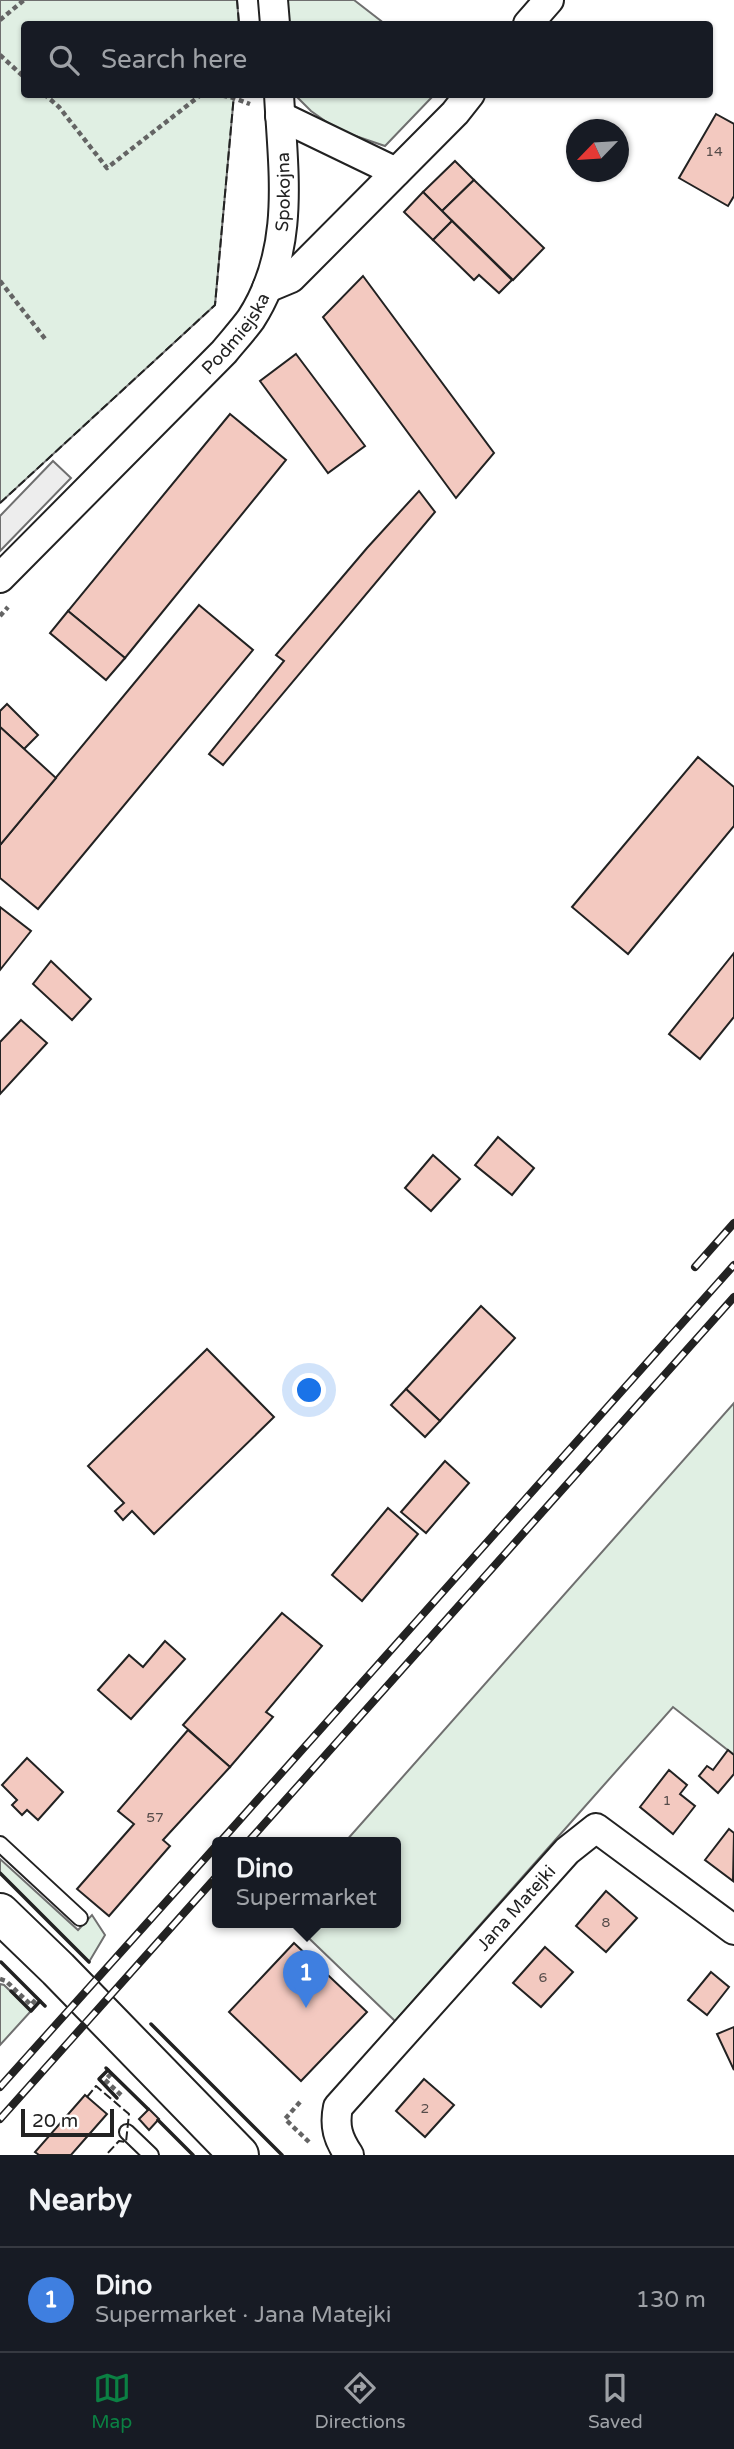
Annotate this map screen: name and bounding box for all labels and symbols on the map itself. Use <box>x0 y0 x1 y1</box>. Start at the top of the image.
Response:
north arrow <box>566 119 629 182</box>
house number: 14 <box>705 143 723 160</box>
street label: Spokojna <box>271 152 295 233</box>
street label: Podmiejska <box>197 289 275 379</box>
your location <box>292 1373 326 1407</box>
house number: 1 <box>663 1792 671 1809</box>
house number: 57 <box>146 1809 164 1826</box>
street label: Jana Matejki <box>472 1861 560 1955</box>
house number: 8 <box>602 1914 611 1931</box>
pin: 1 <box>283 1950 329 2008</box>
house number: 6 <box>539 1969 548 1986</box>
house number: 2 <box>421 2100 429 2117</box>
scale bar <box>21 2106 114 2138</box>

